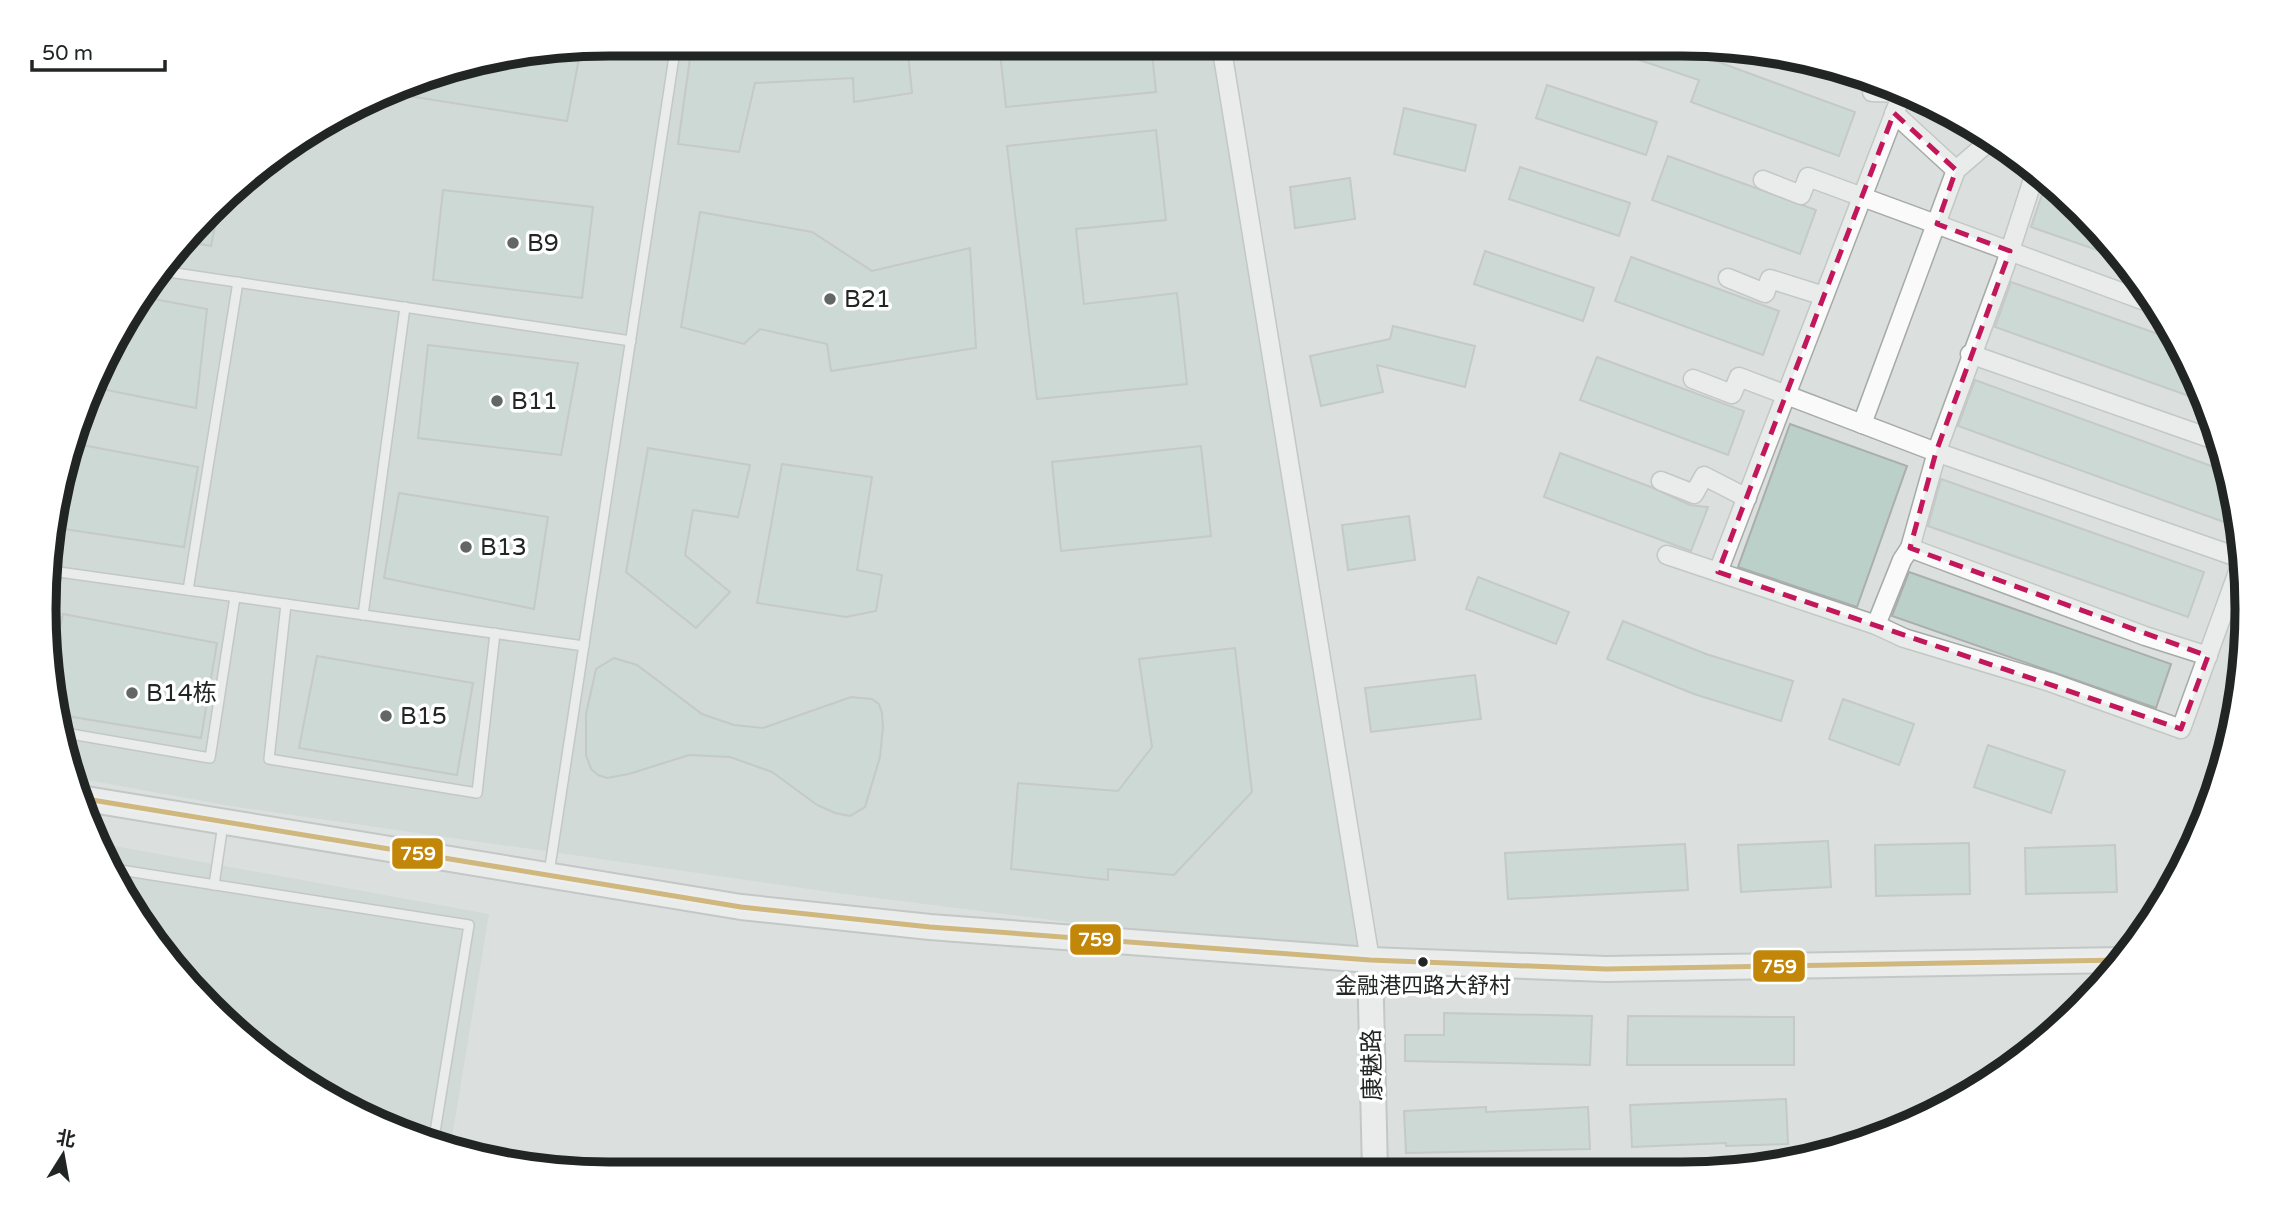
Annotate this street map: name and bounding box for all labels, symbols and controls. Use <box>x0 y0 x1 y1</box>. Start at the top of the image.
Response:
scale bar <box>32 28 164 72</box>
text: 50 m <box>42 41 93 66</box>
place label: B9 <box>527 229 559 258</box>
marker: B9 <box>505 235 521 251</box>
place label: B21 <box>844 285 891 314</box>
marker: B21 <box>822 291 838 307</box>
place label: B11 <box>511 387 558 416</box>
marker: B11 <box>489 393 505 409</box>
place label: B13 <box>480 533 527 562</box>
marker: B13 <box>458 539 474 555</box>
place label: B14栋 <box>146 679 217 708</box>
marker: B14栋 <box>124 685 140 701</box>
place label: B15 <box>400 702 447 731</box>
marker: B15 <box>378 708 394 724</box>
line badge: 759 <box>391 837 444 870</box>
text: 759 <box>400 843 436 865</box>
line badge: 759 <box>1069 923 1122 956</box>
text: 759 <box>1078 929 1114 951</box>
line badge: 759 <box>1752 949 1806 983</box>
marker: 金融港四路大舒村 <box>1416 955 1430 969</box>
text: 759 <box>1761 956 1797 978</box>
place label: 金融港四路大舒村 <box>1335 973 1511 999</box>
street label: 康魅路 <box>1357 1029 1388 1101</box>
north arrow <box>28 1120 98 1190</box>
text: 北 <box>55 1127 77 1152</box>

